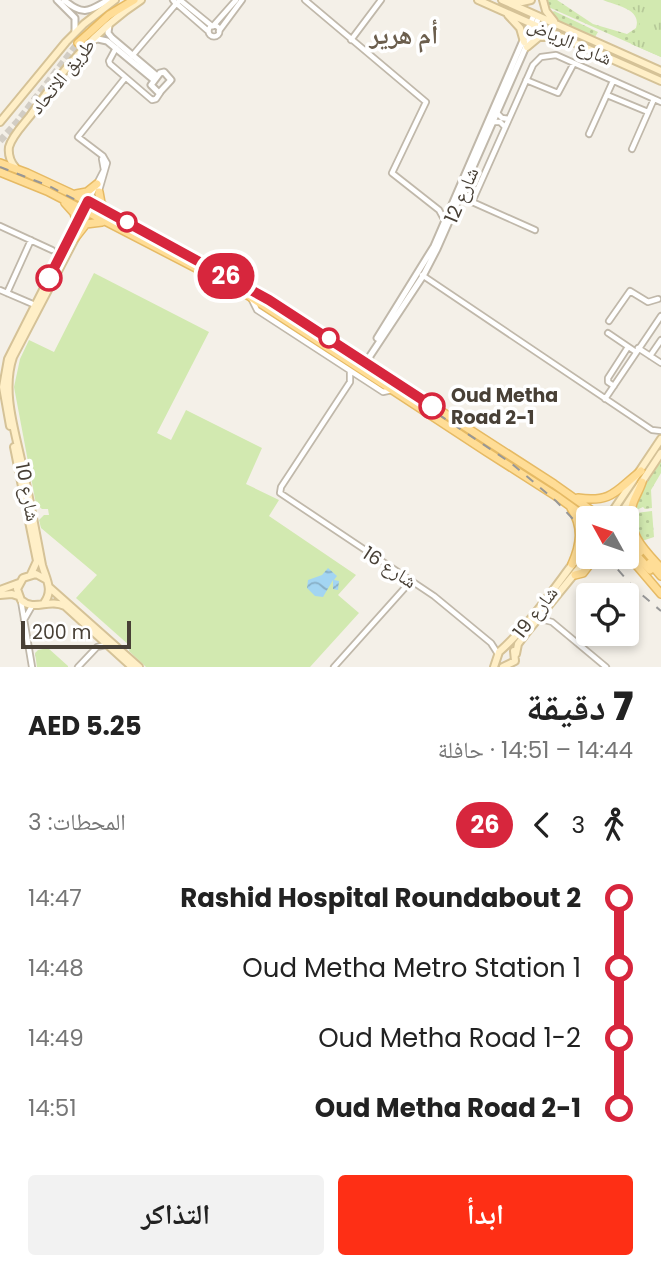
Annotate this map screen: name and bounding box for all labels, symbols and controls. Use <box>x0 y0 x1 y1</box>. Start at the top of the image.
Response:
street label: شارع الرياض <box>523 11 616 72</box>
district label: أم هرير <box>369 17 438 53</box>
street label: طريق الاتحاد <box>24 33 101 120</box>
street label: شارع 12 <box>438 163 485 227</box>
unlabelled marker <box>117 212 137 232</box>
line badge: 26 <box>194 253 258 299</box>
text: 26 <box>212 259 241 292</box>
unlabelled marker <box>36 265 62 291</box>
unlabelled marker <box>319 328 339 348</box>
place label: Oud Metha Road 2-1 <box>451 382 558 431</box>
marker: Oud Metha Road 2-1 <box>419 393 445 419</box>
street label: شارع 10 <box>9 460 46 524</box>
north arrow <box>576 506 639 569</box>
map controls <box>576 506 639 646</box>
street label: شارع 16 <box>357 540 422 595</box>
street label: شارع 19 <box>507 581 564 644</box>
button: locate <box>576 583 639 646</box>
scale bar <box>21 618 131 650</box>
text: 200 m <box>32 619 91 646</box>
text: 7 دقيقة <box>526 680 633 733</box>
text: AED 5.25 <box>28 708 142 744</box>
text: 14:44 – 14:51 · حافلة <box>438 734 633 766</box>
text: المحطات: 3 <box>28 806 126 838</box>
icon: back <box>523 806 561 844</box>
icon: walk <box>595 806 633 844</box>
text: 26 <box>470 808 499 841</box>
text: 3 <box>571 809 585 841</box>
text: Rashid Hospital Roundabout 2 <box>180 880 581 916</box>
text: 14:47 <box>28 882 82 914</box>
text: Oud Metha Metro Station 1 <box>242 950 581 986</box>
text: 14:48 <box>28 952 84 984</box>
text: Oud Metha Road 1-2 <box>318 1020 581 1056</box>
text: 14:49 <box>28 1022 84 1054</box>
text: Oud Metha Road 2-1 <box>315 1090 581 1126</box>
text: 14:51 <box>28 1092 77 1124</box>
button: التذاكر <box>28 1175 324 1255</box>
button: ابدأ <box>338 1175 633 1255</box>

